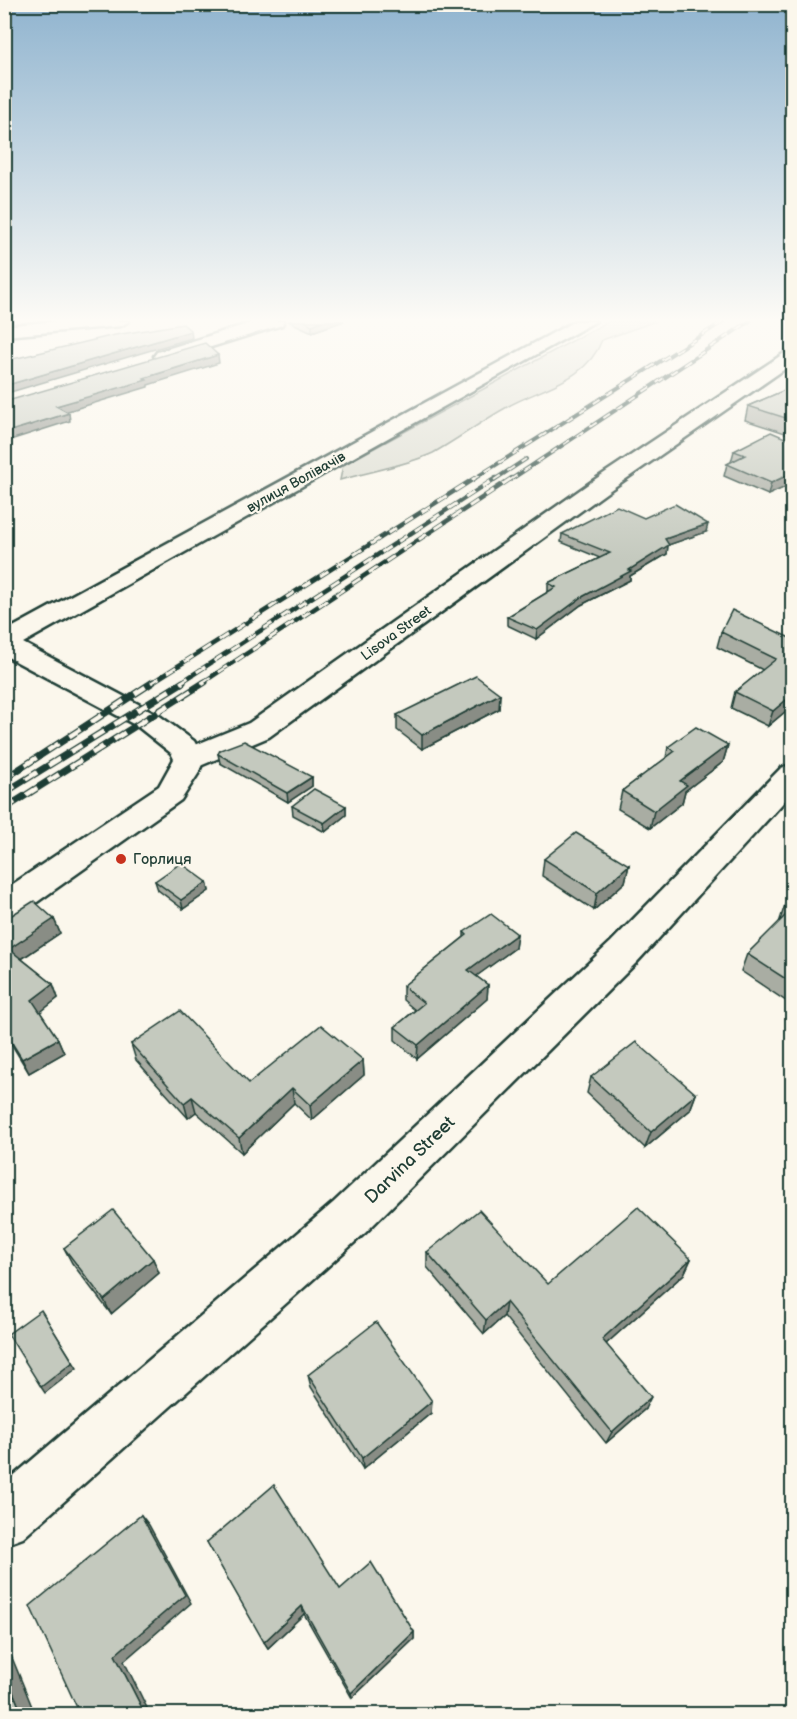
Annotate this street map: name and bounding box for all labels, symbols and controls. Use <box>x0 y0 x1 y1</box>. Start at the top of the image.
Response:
street label: вулиця Волівачів <box>244 447 349 516</box>
street label: Lisova Street <box>358 601 435 664</box>
place label: Горлиця <box>133 850 191 869</box>
marker: Горлиця <box>114 852 128 866</box>
street label: Darvina Street <box>361 1112 460 1208</box>

